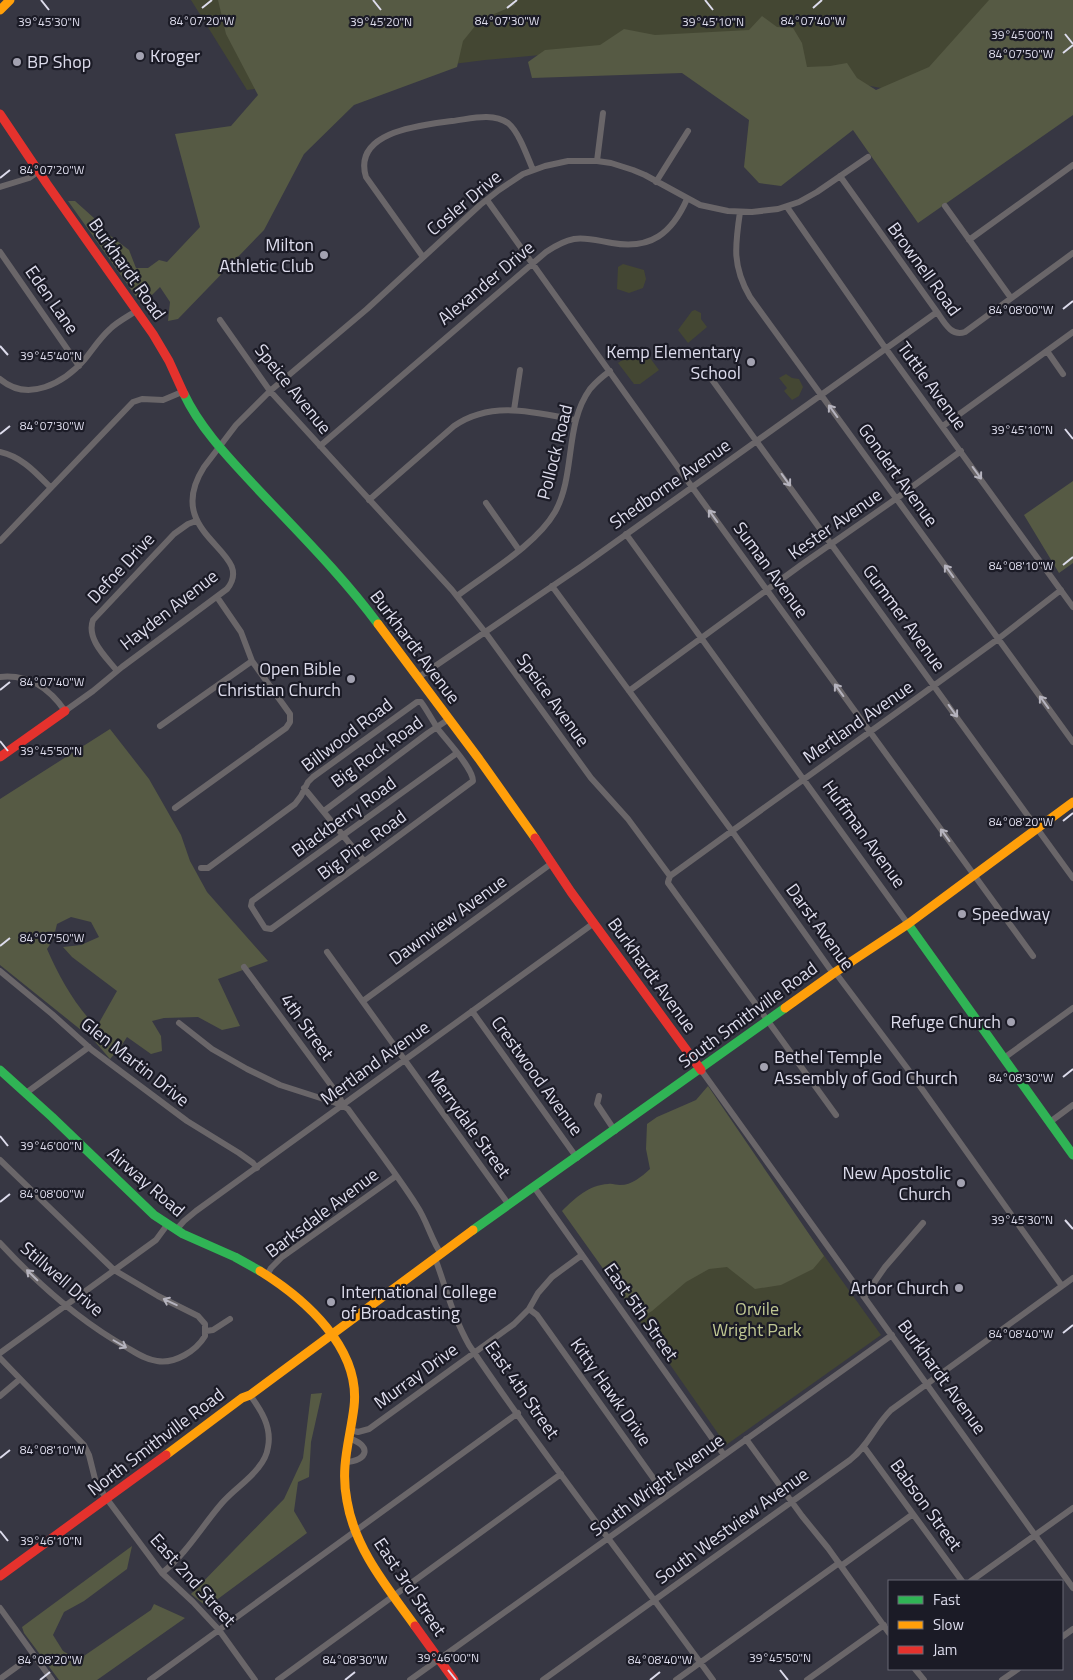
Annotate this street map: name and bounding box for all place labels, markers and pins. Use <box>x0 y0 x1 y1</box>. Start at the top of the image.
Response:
place label: Kroger <box>150 42 200 69</box>
place label: BP Shop <box>27 48 91 75</box>
marker: Kroger <box>134 50 146 62</box>
marker: BP Shop <box>11 56 23 68</box>
place label: Milton Athletic Club <box>219 231 314 279</box>
marker: Milton Athletic Club <box>318 249 330 261</box>
place label: Kemp Elementary School <box>606 338 741 386</box>
marker: Kemp Elementary School <box>745 356 757 368</box>
place label: Open Bible Christian Church <box>218 655 341 703</box>
marker: Open Bible Christian Church <box>345 673 357 685</box>
place label: Speedway <box>972 900 1050 927</box>
marker: Speedway <box>956 908 968 920</box>
place label: Refuge Church <box>891 1008 1001 1035</box>
marker: Refuge Church <box>1005 1016 1017 1028</box>
place label: Bethel Temple Assembly of God Church <box>774 1043 958 1091</box>
marker: Bethel Temple Assembly of God Church <box>758 1061 770 1073</box>
place label: New Apostolic Church <box>842 1159 951 1207</box>
marker: New Apostolic Church <box>955 1177 967 1189</box>
place label: Arbor Church <box>850 1274 949 1301</box>
place label: International College of Broadcasting <box>341 1278 497 1326</box>
marker: Arbor Church <box>953 1282 965 1294</box>
marker: International College of Broadcasting <box>325 1296 337 1308</box>

